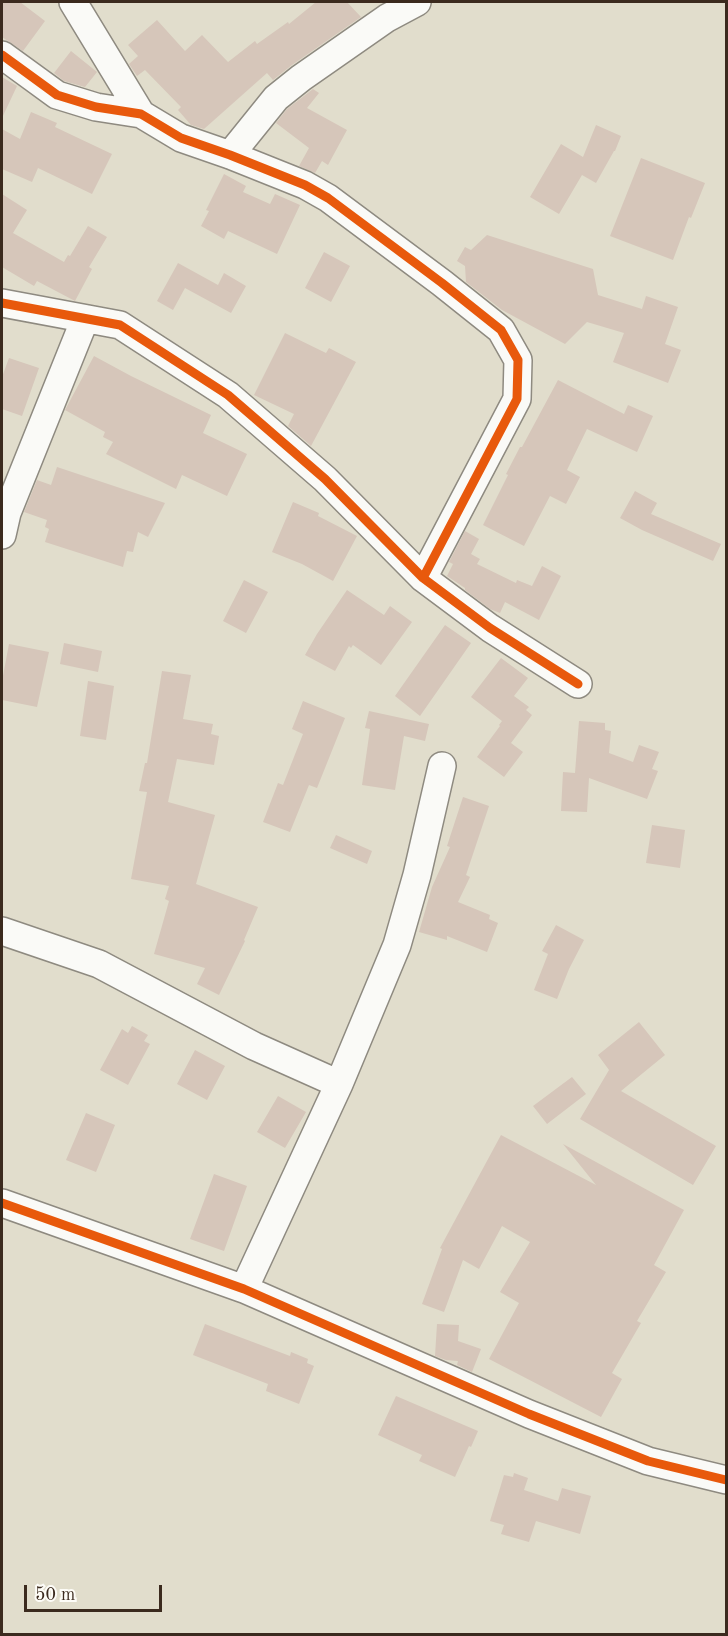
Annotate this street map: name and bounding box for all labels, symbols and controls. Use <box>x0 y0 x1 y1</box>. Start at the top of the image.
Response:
scale bar <box>27 1573 165 1611</box>
text: 50 m <box>35 1586 75 1604</box>

